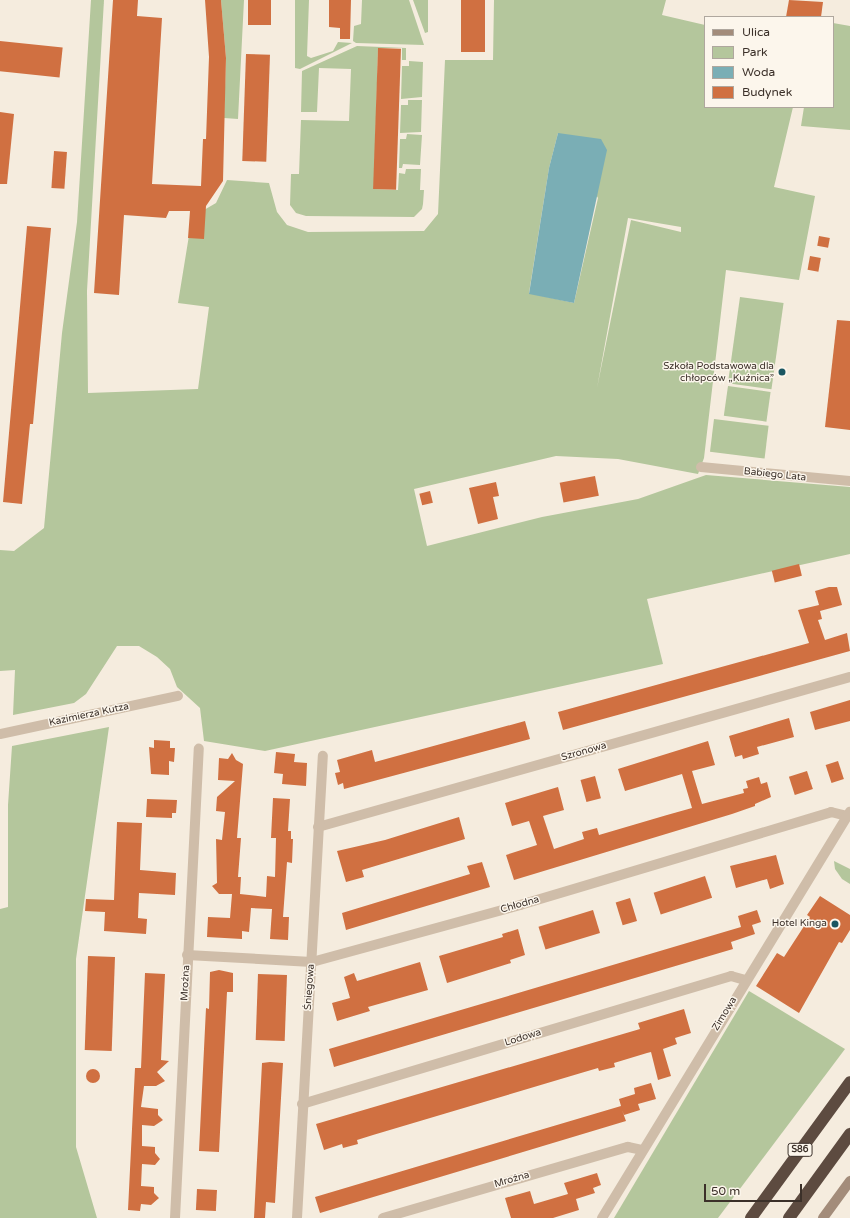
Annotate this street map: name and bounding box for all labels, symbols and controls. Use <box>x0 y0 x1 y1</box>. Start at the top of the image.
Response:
legend <box>704 16 834 108</box>
text: Ulica <box>742 25 770 39</box>
text: Park <box>742 45 768 59</box>
text: Woda <box>742 65 775 79</box>
text: Budynek <box>742 85 792 99</box>
place label: Szkoła Podstawowa dla chłopców „Kuźnica” <box>663 360 774 384</box>
marker: Szkoła Podstawowa dla chłopców „Kuźnica” <box>777 367 787 377</box>
street label: Babiego Lata <box>743 466 807 484</box>
street label: Kazimierza Kutza <box>48 701 130 729</box>
street label: Szronowa <box>560 740 608 764</box>
street label: Chłodna <box>499 894 541 916</box>
place label: Hotel Kinga <box>772 918 827 930</box>
marker: Hotel Kinga <box>830 919 840 929</box>
street label: Śniegowa <box>302 964 318 1010</box>
street label: Mroźna <box>179 965 193 1001</box>
street label: Zimowa <box>710 995 740 1033</box>
street label: Lodowa <box>503 1027 543 1049</box>
road number: S86 <box>787 1143 813 1157</box>
street label: Mroźna <box>493 1169 531 1191</box>
scale bar <box>706 1176 804 1202</box>
text: 50 m <box>711 1184 740 1198</box>

